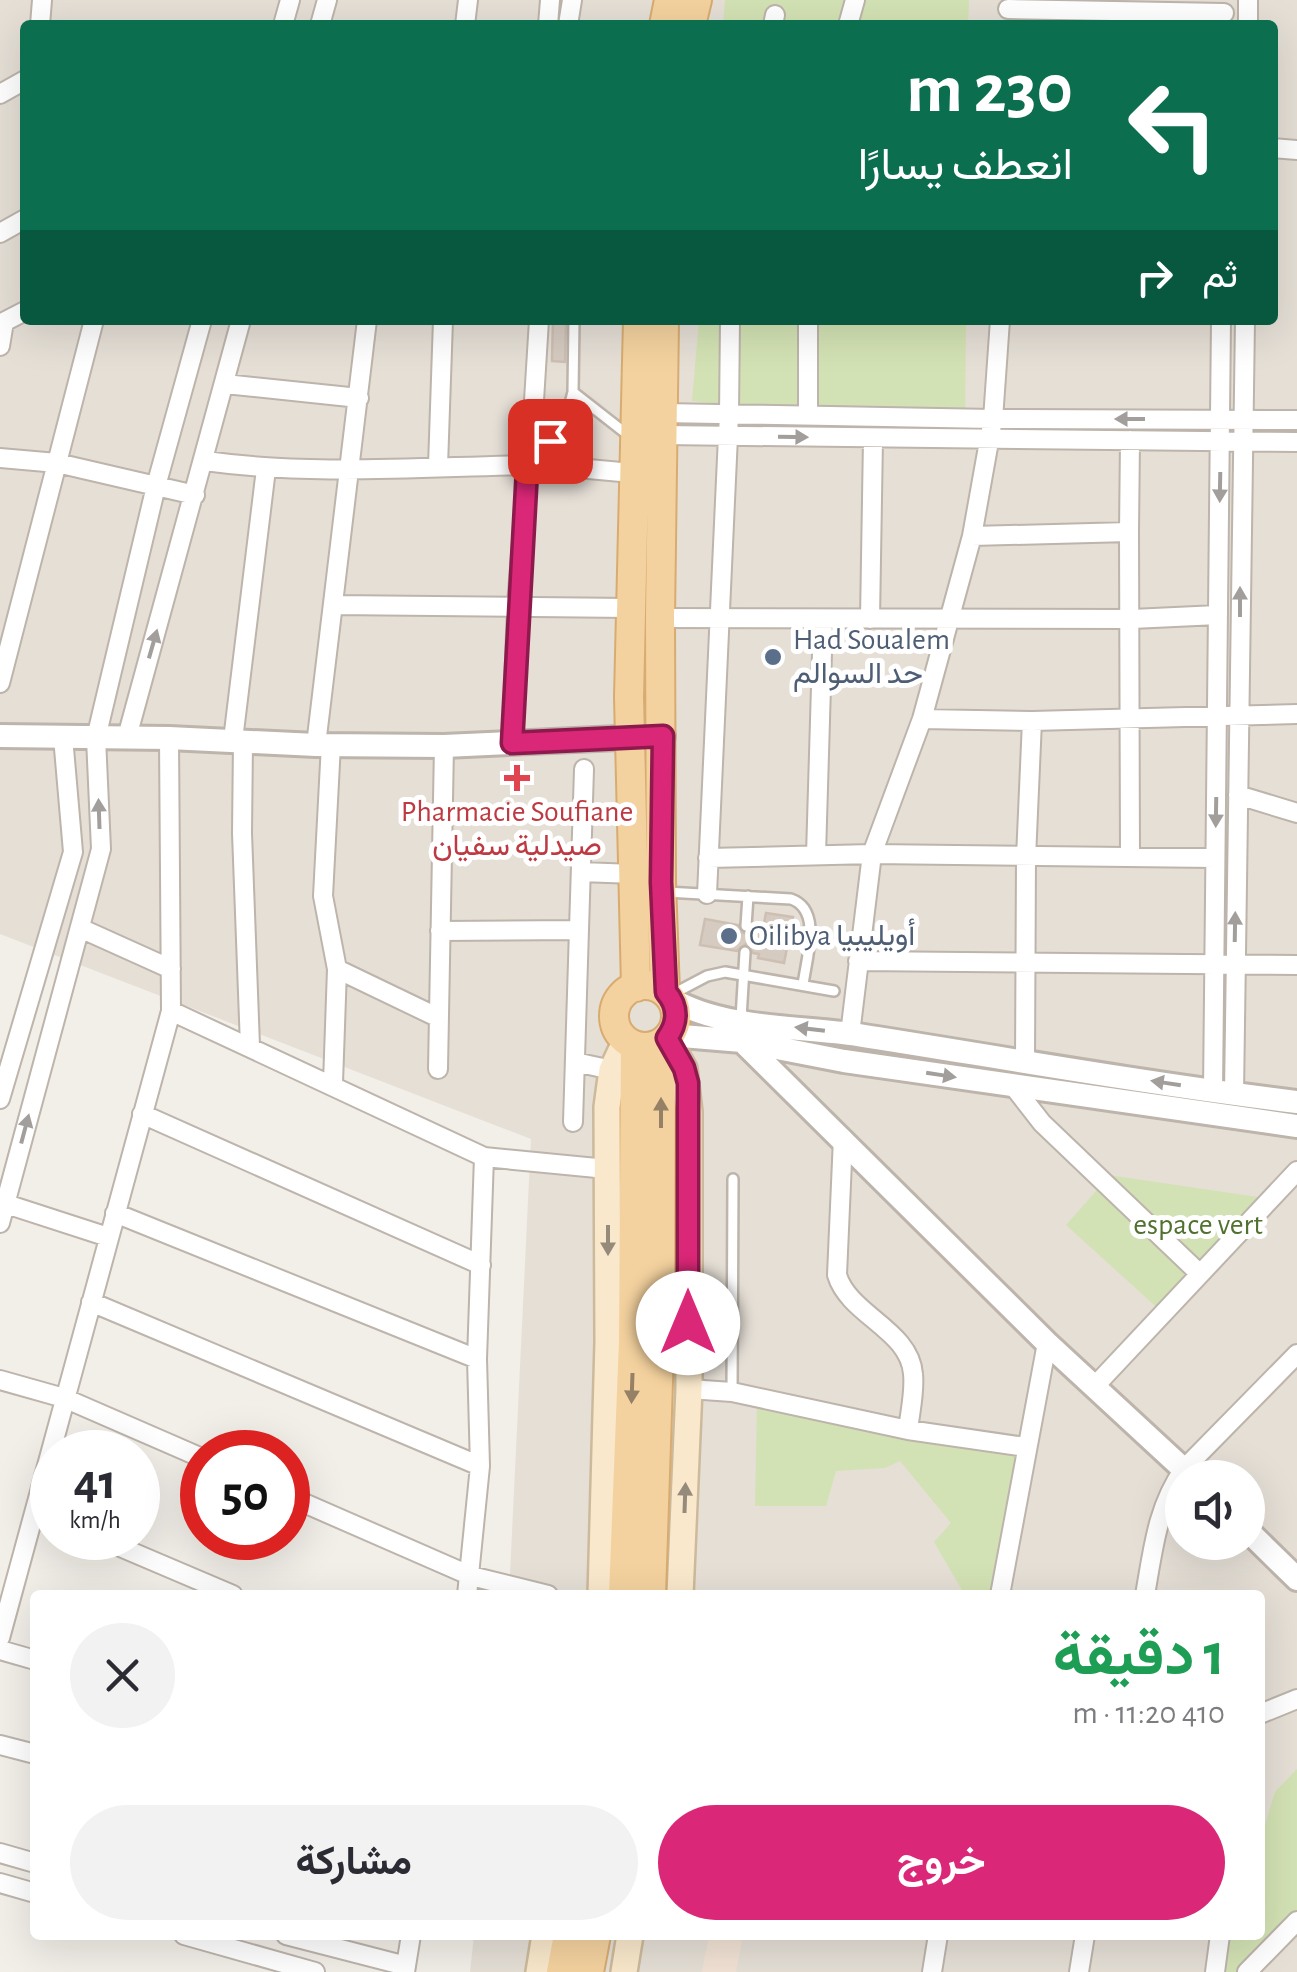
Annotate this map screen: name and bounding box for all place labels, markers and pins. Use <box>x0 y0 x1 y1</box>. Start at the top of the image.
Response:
pin <box>508 399 593 484</box>
place label: Had Soualem حد السوالم <box>793 625 950 692</box>
marker: Had Soualem حد السوالم <box>762 646 784 668</box>
marker: Pharmacie Soufiane صيدلية سفيان <box>506 767 528 789</box>
place label: Pharmacie Soufiane صيدلية سفيان <box>401 797 633 862</box>
place label: Oilibya أويليبيا <box>749 918 915 953</box>
marker: Oilibya أويليبيا <box>718 925 740 947</box>

